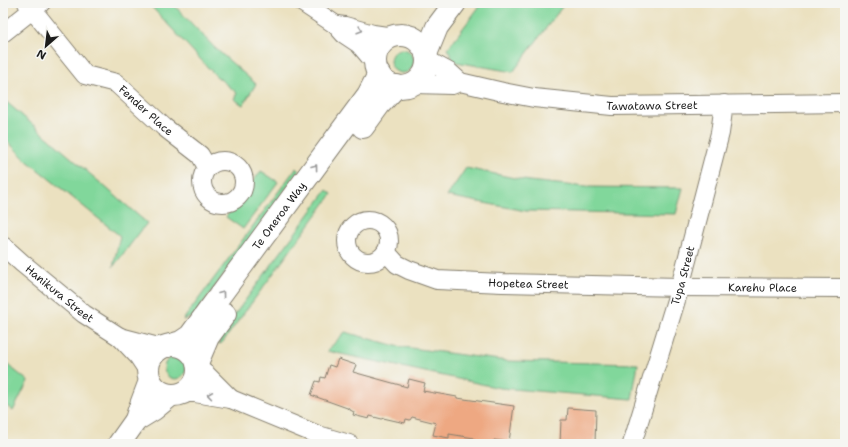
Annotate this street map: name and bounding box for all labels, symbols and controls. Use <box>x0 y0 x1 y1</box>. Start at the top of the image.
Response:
one-way arrow <box>356 25 363 34</box>
north arrow <box>26 26 66 66</box>
text: N <box>34 46 49 63</box>
street label: Fender Place <box>115 82 176 139</box>
street label: Tawatawa Street <box>605 98 698 114</box>
one-way arrow <box>310 164 317 171</box>
street label: Te Oneroa Way <box>249 179 309 253</box>
street label: Tupa Street <box>668 244 698 307</box>
street label: Hanikura Street <box>22 262 97 326</box>
street label: Hopetea Street <box>488 275 569 293</box>
street label: Karehu Place <box>728 280 797 296</box>
one-way arrow <box>217 292 224 299</box>
one-way arrow <box>206 391 213 400</box>

